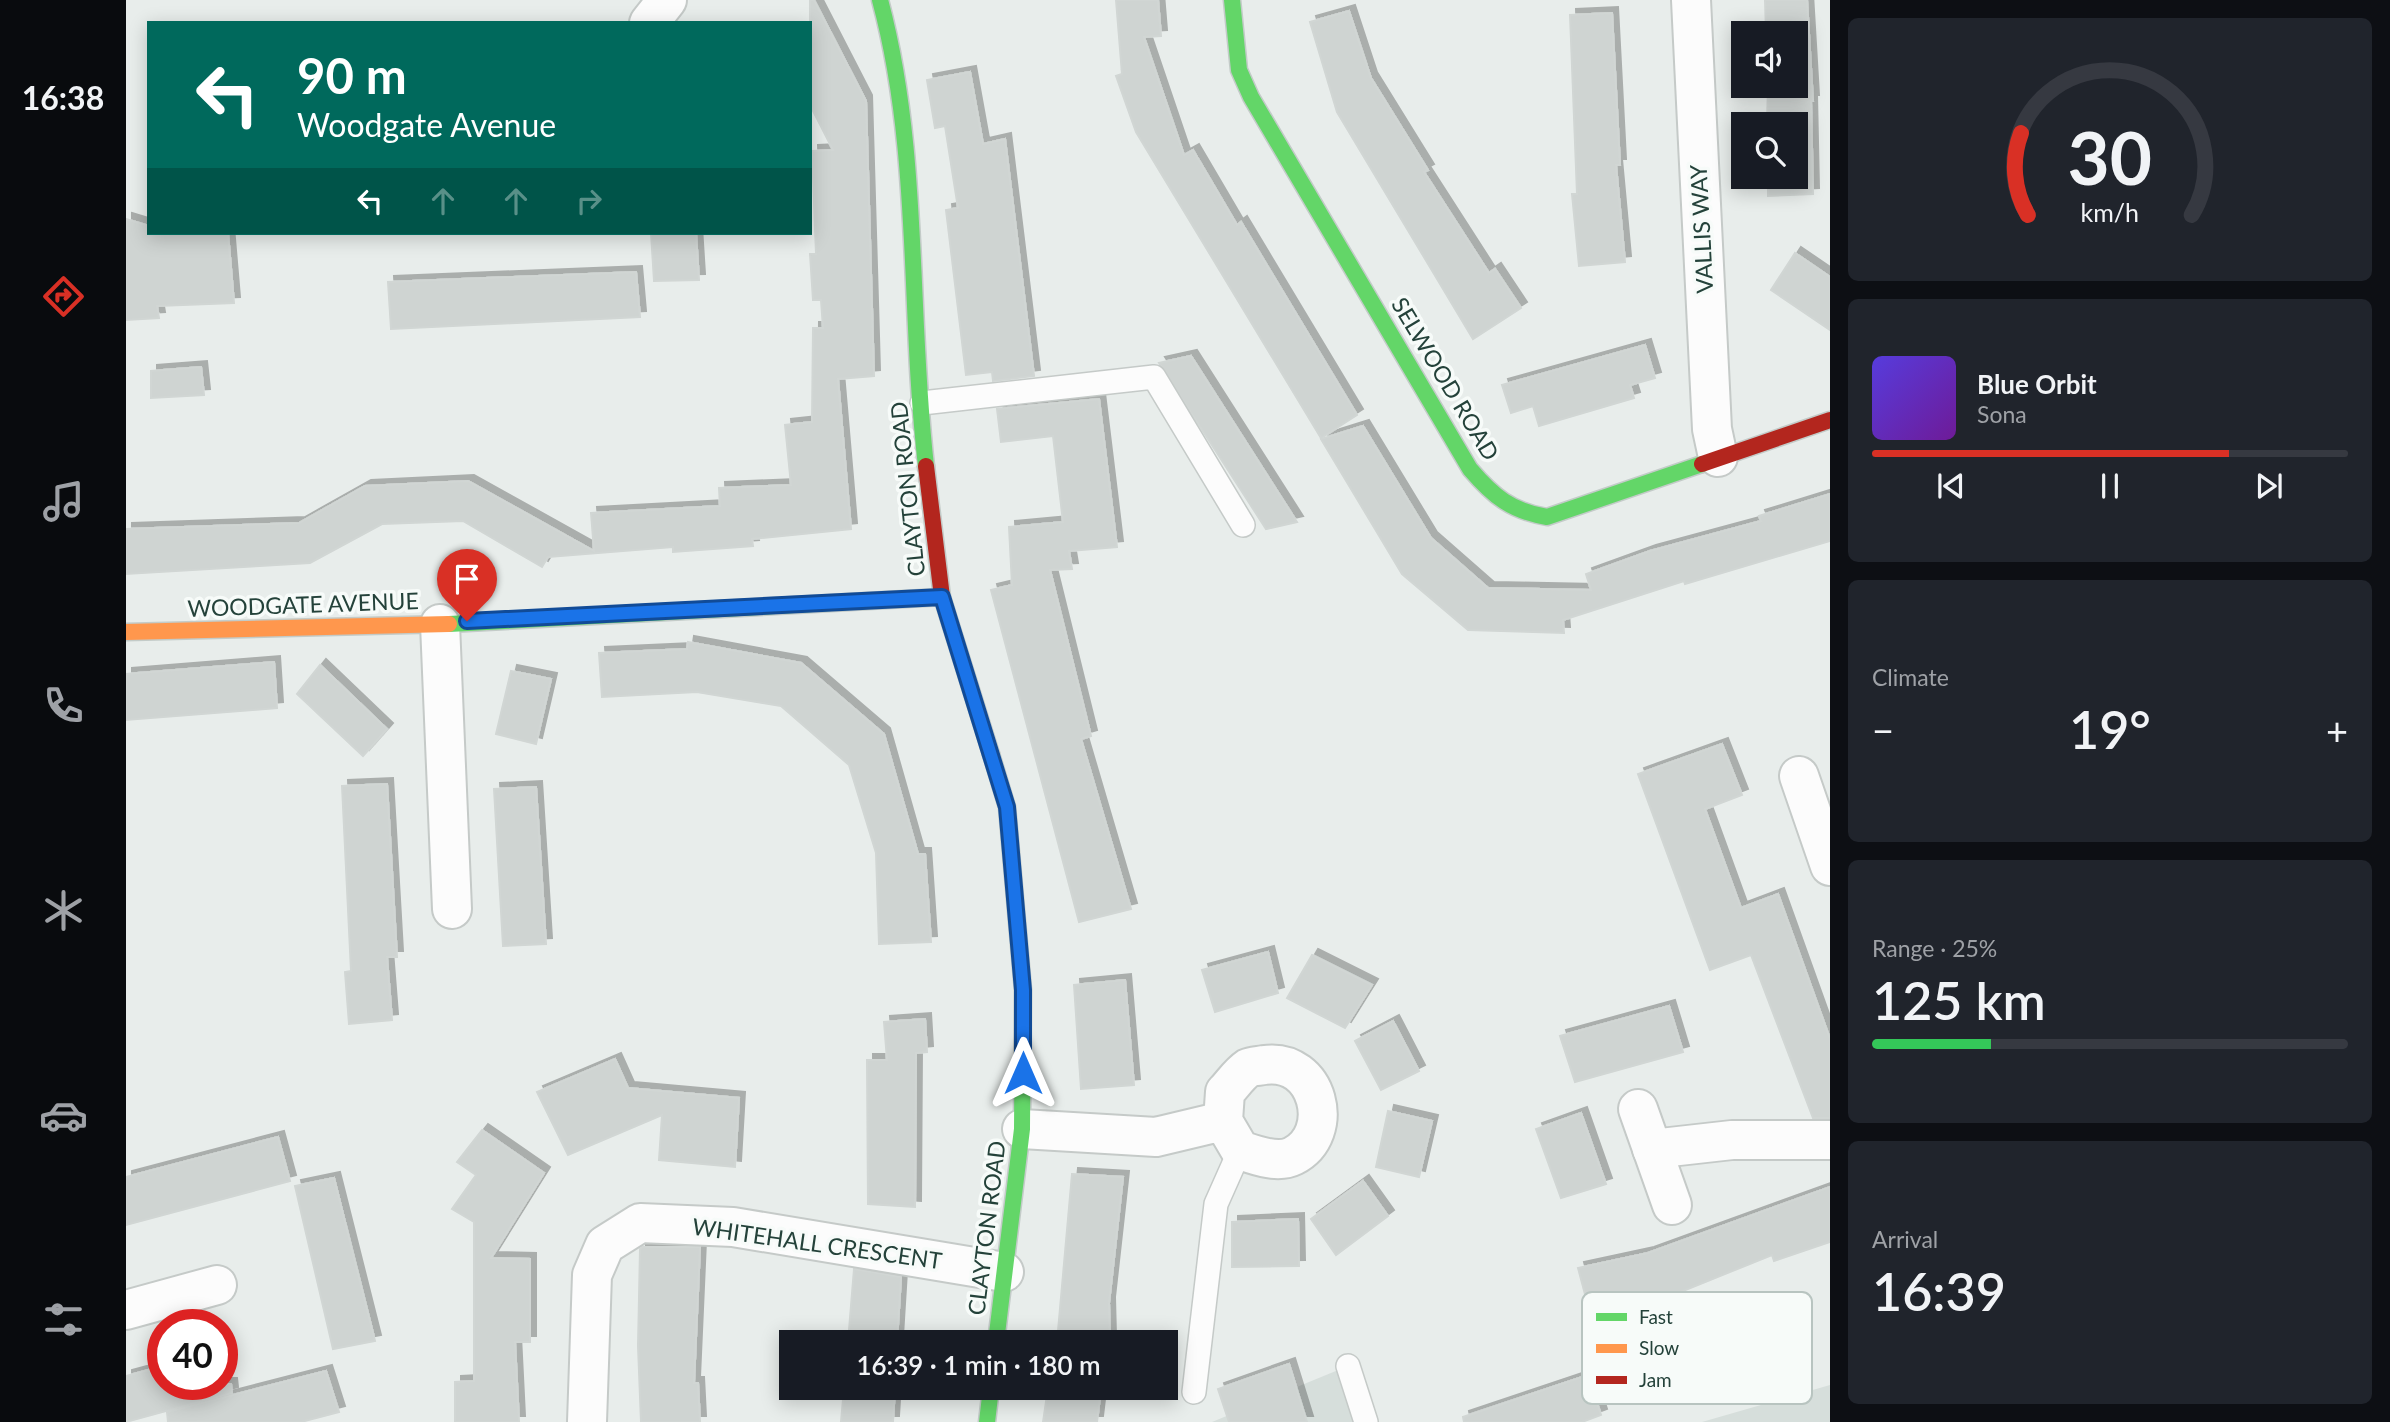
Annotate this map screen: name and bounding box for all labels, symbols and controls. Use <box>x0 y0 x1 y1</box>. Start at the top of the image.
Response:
map controls <box>1731 21 1808 189</box>
button: sound <box>1731 21 1808 98</box>
text: 90 m <box>297 46 407 104</box>
icon: left <box>182 49 273 140</box>
text: 16:38 <box>22 78 104 117</box>
text: Woodgate Avenue <box>297 105 556 144</box>
button: search <box>1731 112 1808 189</box>
text: 30 <box>2068 114 2152 202</box>
street label: VALLIS WAY <box>1684 163 1718 294</box>
icon: left <box>351 182 389 220</box>
icon: ahead <box>424 182 462 220</box>
icon: ahead <box>497 182 535 220</box>
icon: right <box>570 182 608 220</box>
text: km/h <box>2081 197 2139 227</box>
icon: directions <box>39 272 88 321</box>
street label: SELWOOD ROAD <box>1386 292 1506 465</box>
text: Blue Orbit <box>1977 368 2097 400</box>
street label: CLAYTON ROAD <box>884 400 930 578</box>
text: Sona <box>1977 400 2027 428</box>
icon: previous <box>1932 467 1970 505</box>
icon: pause <box>2091 467 2129 505</box>
icon: next <box>2250 467 2288 505</box>
icon: music <box>39 477 88 526</box>
pin <box>437 549 497 621</box>
icon: arrive <box>448 560 486 598</box>
street label: WOODGATE AVENUE <box>187 586 419 622</box>
text: Climate <box>1872 663 1949 691</box>
icon: phone <box>39 681 88 730</box>
text: 19° <box>2069 698 2151 760</box>
text: − <box>1872 707 1894 753</box>
text: + <box>2326 707 2348 753</box>
icon: climate <box>39 886 88 935</box>
text: Range · 25% <box>1872 934 1997 962</box>
text: 125 km <box>1872 969 2046 1031</box>
position arrow <box>986 1036 1060 1110</box>
icon: car <box>39 1091 88 1140</box>
street label: CLAYTON ROAD <box>961 1139 1011 1317</box>
street label: WHITEHALL CRESCENT <box>690 1212 944 1274</box>
text: Arrival <box>1872 1225 1938 1253</box>
text: 16:39 <box>1872 1260 2006 1322</box>
legend <box>1582 1292 1812 1404</box>
icon: filters <box>39 1295 88 1344</box>
text: Fast <box>1639 1305 1673 1328</box>
speed limit sign: 40 <box>147 1309 238 1400</box>
text: Slow <box>1639 1336 1679 1359</box>
text: 16:39 · 1 min · 180 m <box>856 1349 1101 1381</box>
text: Jam <box>1639 1368 1672 1391</box>

